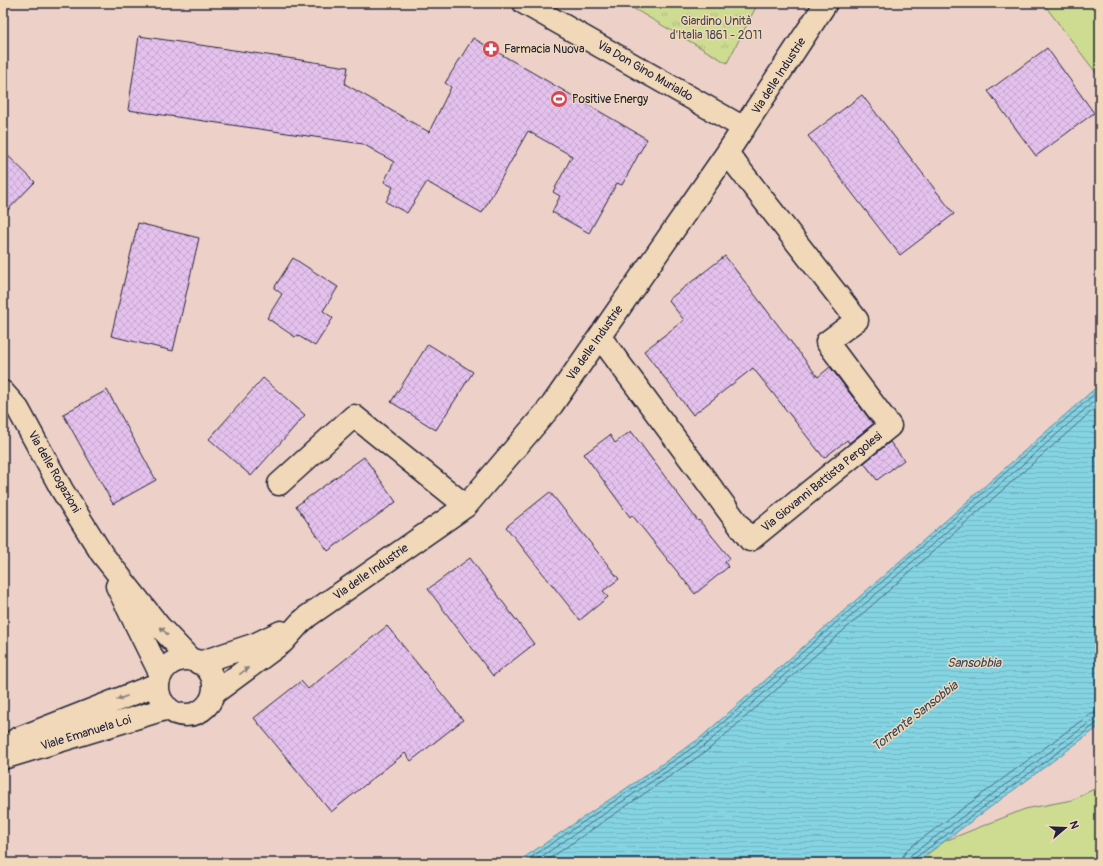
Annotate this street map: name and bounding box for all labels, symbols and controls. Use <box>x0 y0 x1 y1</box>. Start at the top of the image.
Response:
park label: Giardino Unità d'Italia 1861 - 2011 <box>670 14 762 43</box>
street label: Via delle Industrie <box>749 35 809 117</box>
street label: Via Don Gino Murialdo <box>594 37 696 105</box>
pharmacy icon: Farmacia Nuova <box>481 39 501 59</box>
place label: Farmacia Nuova <box>504 42 585 57</box>
sports icon: Positive Energy <box>549 89 569 109</box>
place label: Positive Energy <box>572 92 648 107</box>
street label: Via delle Industrie <box>564 302 627 383</box>
street label: Via delle Rogazioni <box>24 428 84 516</box>
street label: Via Giovanni Battista Pergolesi <box>759 429 885 535</box>
street label: Via delle Industrie <box>331 540 412 603</box>
one-way arrow <box>160 626 169 636</box>
water label: Sansobbia <box>947 655 1002 671</box>
one-way arrow <box>238 667 249 675</box>
water label: Torrente Sansobbia <box>869 677 962 755</box>
one-way arrow <box>116 695 127 701</box>
street label: Viale Emanuela Loi <box>39 712 133 754</box>
north arrow <box>1045 808 1085 848</box>
text: N <box>1067 819 1082 831</box>

